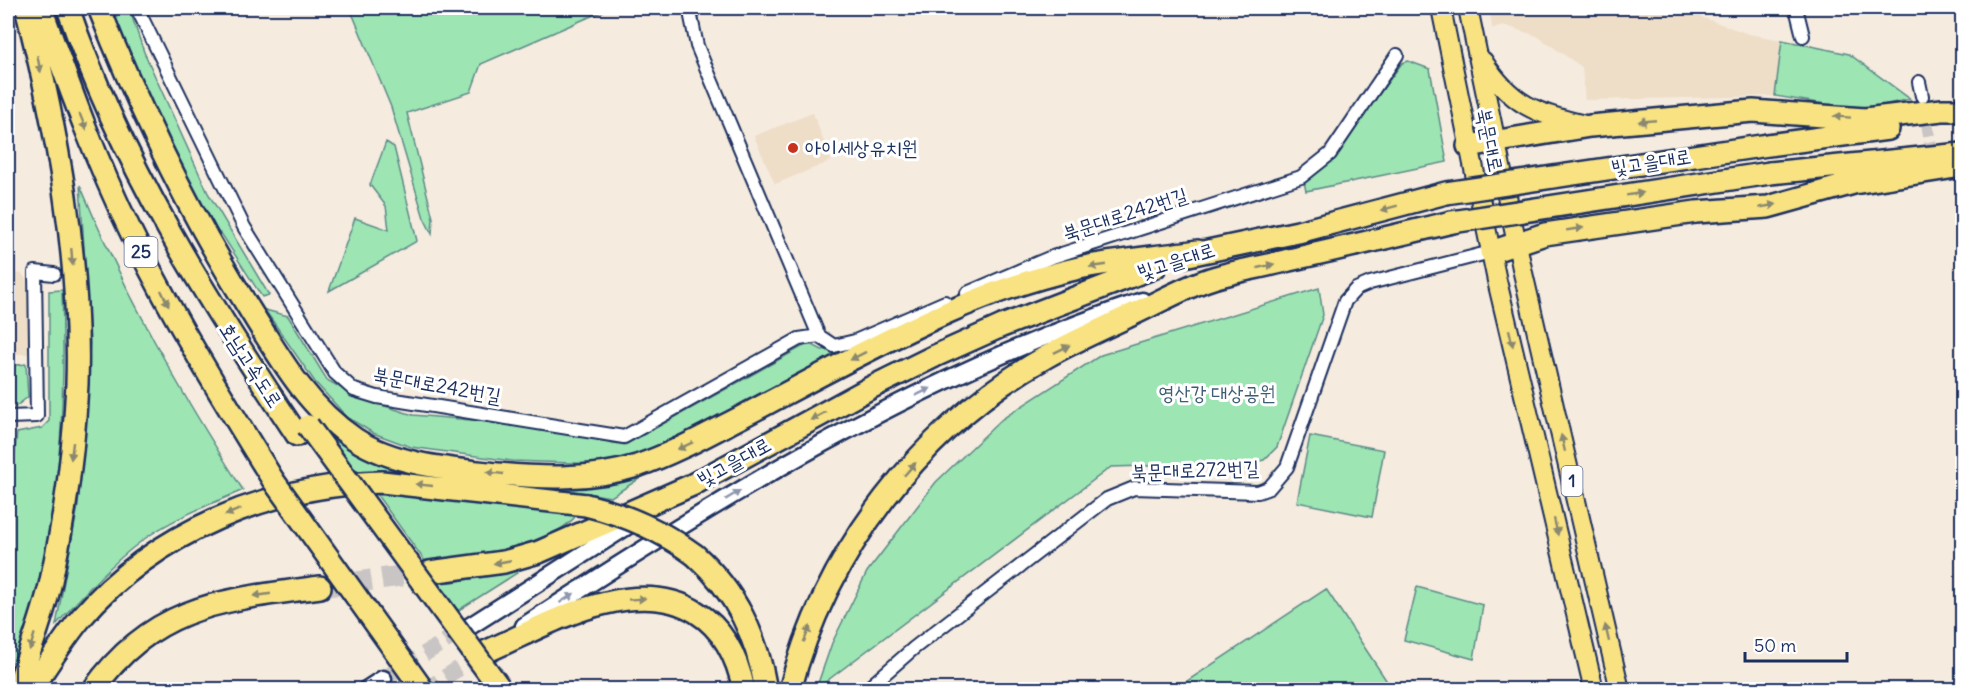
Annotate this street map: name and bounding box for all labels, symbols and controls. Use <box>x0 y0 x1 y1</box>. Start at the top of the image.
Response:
one-way arrow <box>35 55 45 74</box>
street label: 북문대로 <box>1472 106 1509 174</box>
one-way arrow <box>1832 112 1851 122</box>
one-way arrow <box>78 113 88 131</box>
one-way arrow <box>1638 116 1657 126</box>
place label: 아이세상유치원 <box>805 135 918 160</box>
marker: 아이세상유치원 <box>786 141 800 155</box>
street label: 빛고을대로 <box>1609 143 1693 180</box>
street label: 북문대로242번길 <box>1059 182 1190 245</box>
one-way arrow <box>1625 190 1644 199</box>
one-way arrow <box>1759 201 1778 210</box>
one-way arrow <box>1380 204 1398 213</box>
one-way arrow <box>1566 225 1585 234</box>
street label: 빛고을대로 <box>1134 236 1218 285</box>
road number: 25 <box>124 237 158 267</box>
one-way arrow <box>67 247 76 266</box>
one-way arrow <box>1089 261 1108 270</box>
one-way arrow <box>1256 261 1275 270</box>
one-way arrow <box>160 290 170 307</box>
street label: 호남고속도로 <box>215 317 288 412</box>
one-way arrow <box>1506 328 1516 347</box>
one-way arrow <box>1053 344 1070 354</box>
one-way arrow <box>850 352 867 361</box>
street label: 북문대로242번길 <box>371 361 503 408</box>
park label: 영산강 대상공원 <box>1158 380 1276 405</box>
one-way arrow <box>914 388 932 398</box>
one-way arrow <box>809 411 826 421</box>
street label: 빛고을대로 <box>693 431 775 492</box>
one-way arrow <box>1557 433 1567 452</box>
one-way arrow <box>676 441 693 450</box>
one-way arrow <box>67 442 76 461</box>
street label: 북문대로272번길 <box>1130 455 1260 484</box>
one-way arrow <box>903 462 916 477</box>
road number: 1 <box>1562 466 1582 496</box>
one-way arrow <box>486 468 505 478</box>
one-way arrow <box>415 480 434 490</box>
one-way arrow <box>725 490 741 501</box>
one-way arrow <box>224 508 242 517</box>
one-way arrow <box>1551 518 1561 537</box>
one-way arrow <box>492 558 511 567</box>
one-way arrow <box>252 590 271 599</box>
one-way arrow <box>559 592 575 603</box>
one-way arrow <box>627 595 646 604</box>
one-way arrow <box>1602 623 1611 642</box>
one-way arrow <box>803 625 813 643</box>
scale bar <box>1745 625 1847 663</box>
one-way arrow <box>27 633 36 651</box>
text: 50 m <box>1754 634 1796 657</box>

